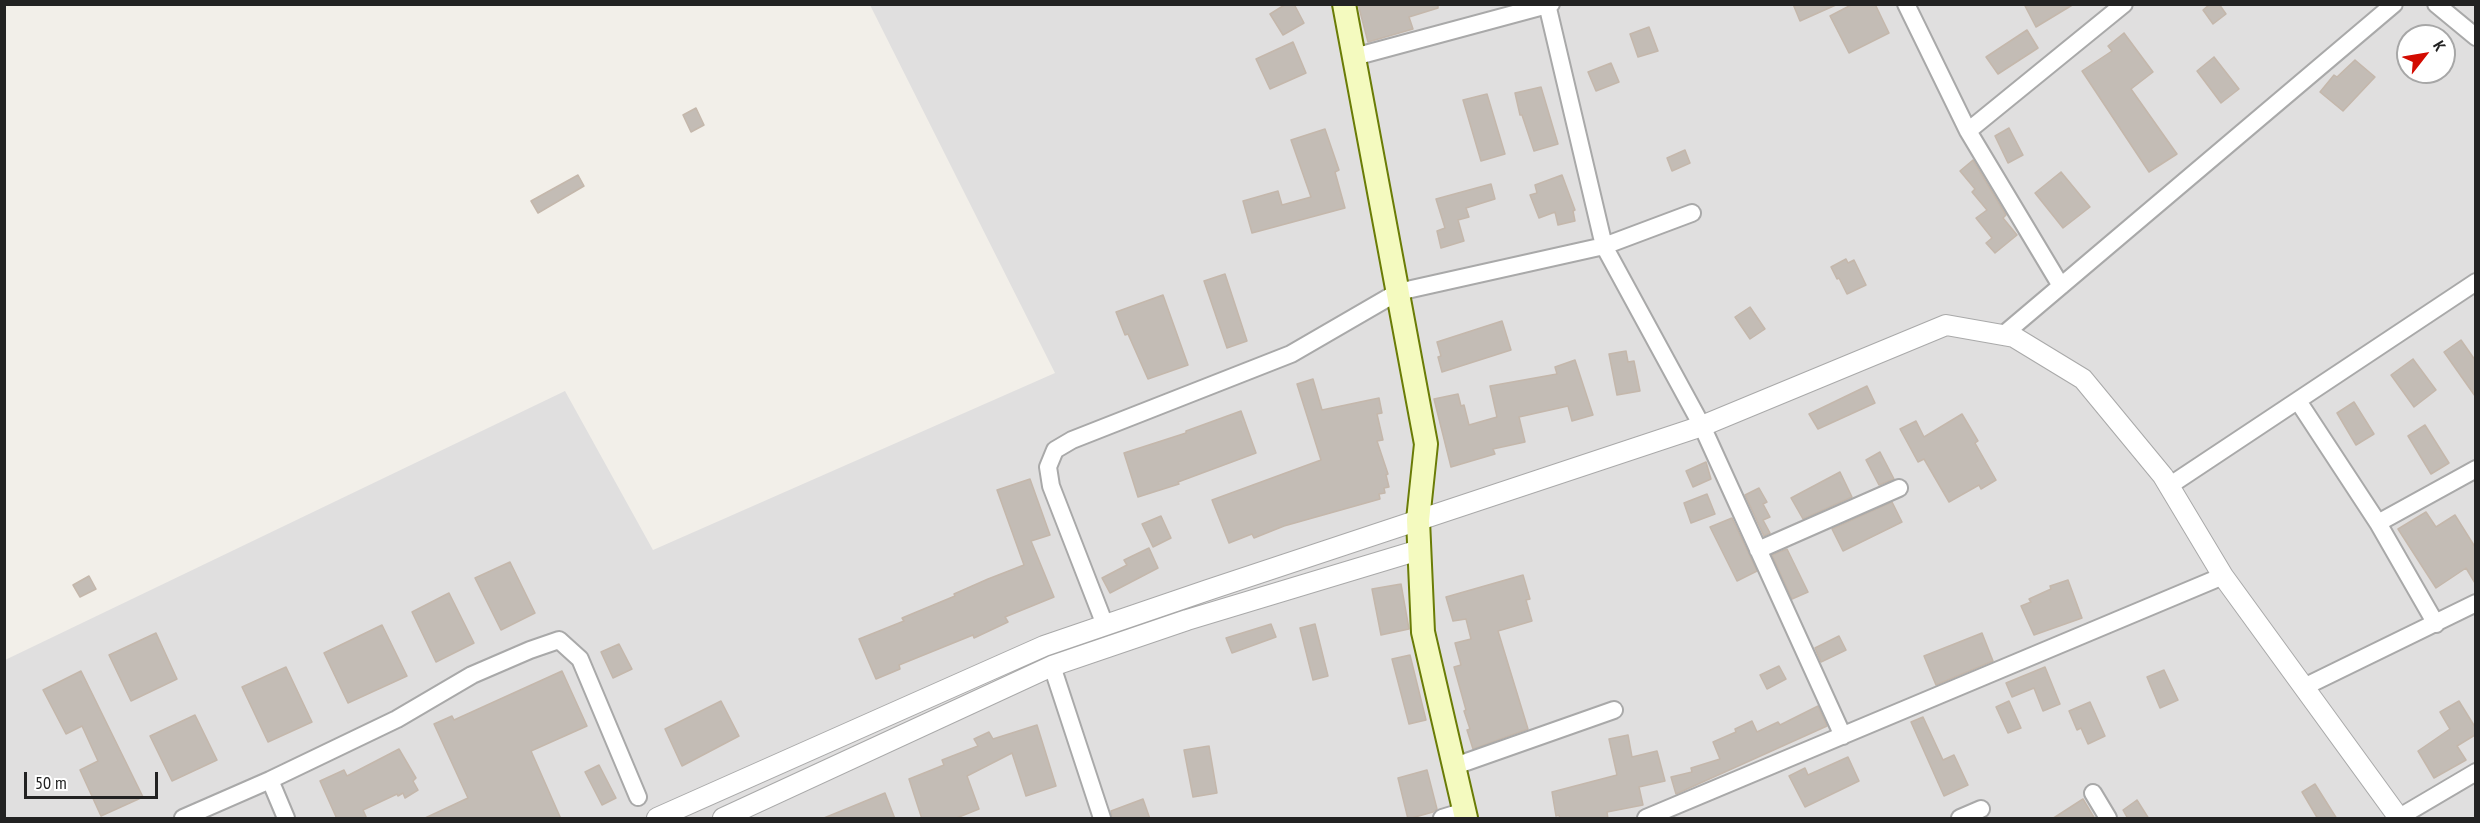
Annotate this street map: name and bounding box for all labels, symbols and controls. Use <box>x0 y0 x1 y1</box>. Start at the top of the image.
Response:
north arrow <box>2396 24 2456 84</box>
text: K <box>2429 37 2450 54</box>
scale bar <box>27 760 160 798</box>
text: 50 m <box>35 771 67 794</box>

